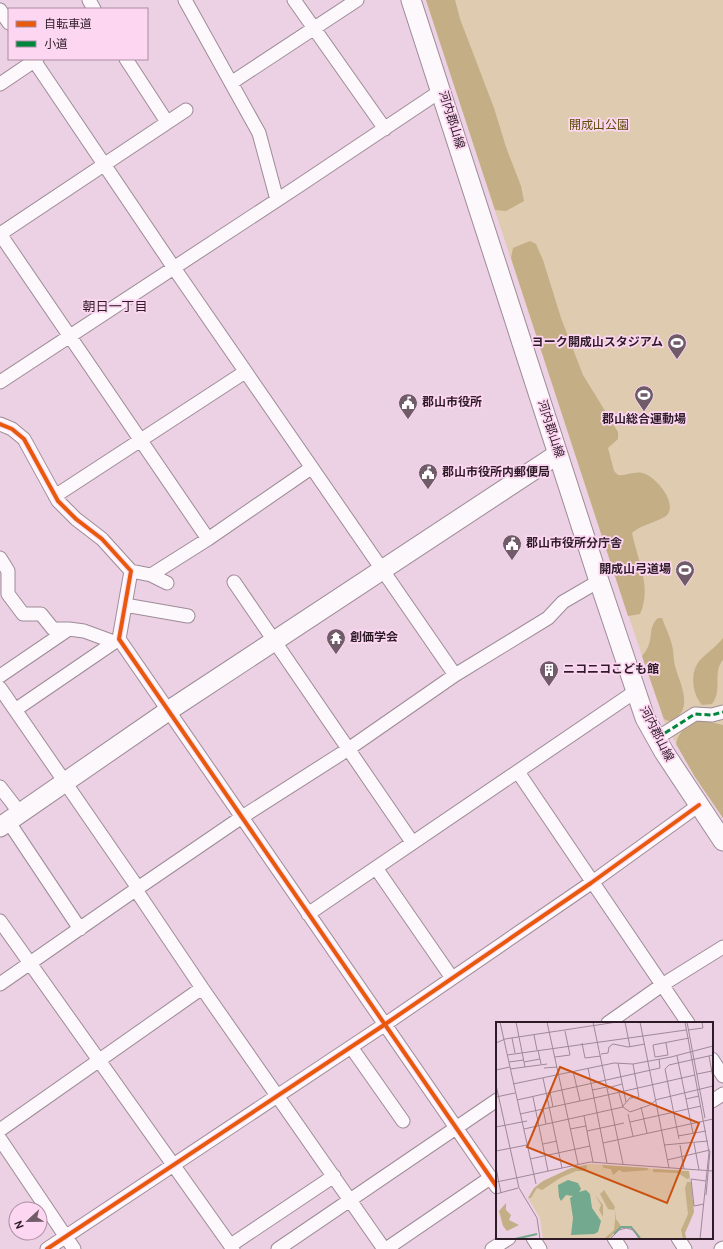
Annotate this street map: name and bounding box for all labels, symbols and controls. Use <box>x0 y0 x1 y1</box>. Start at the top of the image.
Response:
legend <box>8 8 148 60</box>
text: 自転車道 <box>44 17 92 33</box>
text: 小道 <box>44 37 68 53</box>
street label: 河内郡山線 <box>435 89 467 151</box>
park label: 開成山公園 <box>569 118 629 134</box>
district label: 朝日一丁目 <box>82 300 148 316</box>
sports icon: ヨーク開成山スタジアム <box>666 332 688 360</box>
place label: ヨーク開成山スタジアム <box>532 335 663 351</box>
sports icon: 郡山総合運動場 <box>633 384 655 412</box>
public building icon: 郡山市役所 <box>397 392 419 420</box>
place label: 郡山市役所 <box>422 395 482 411</box>
street label: 河内郡山線 <box>533 398 567 460</box>
place label: 郡山総合運動場 <box>602 412 686 428</box>
public building icon: 郡山市役所内郵便局 <box>417 462 439 490</box>
place label: 郡山市役所内郵便局 <box>442 465 550 481</box>
public building icon: 郡山市役所分庁舎 <box>501 533 523 561</box>
place label: 郡山市役所分庁舎 <box>526 536 622 552</box>
sports icon: 開成山弓道場 <box>674 559 696 587</box>
place label: 開成山弓道場 <box>599 562 671 578</box>
temple icon: 創価学会 <box>325 627 347 655</box>
place label: 創価学会 <box>350 630 398 646</box>
building icon: ニコニコこども館 <box>538 659 560 687</box>
place label: ニコニコこども館 <box>563 662 659 678</box>
street label: 河内郡山線 <box>635 704 677 764</box>
inset map <box>496 1022 713 1239</box>
north arrow <box>8 1201 48 1241</box>
text: N <box>12 1218 28 1231</box>

